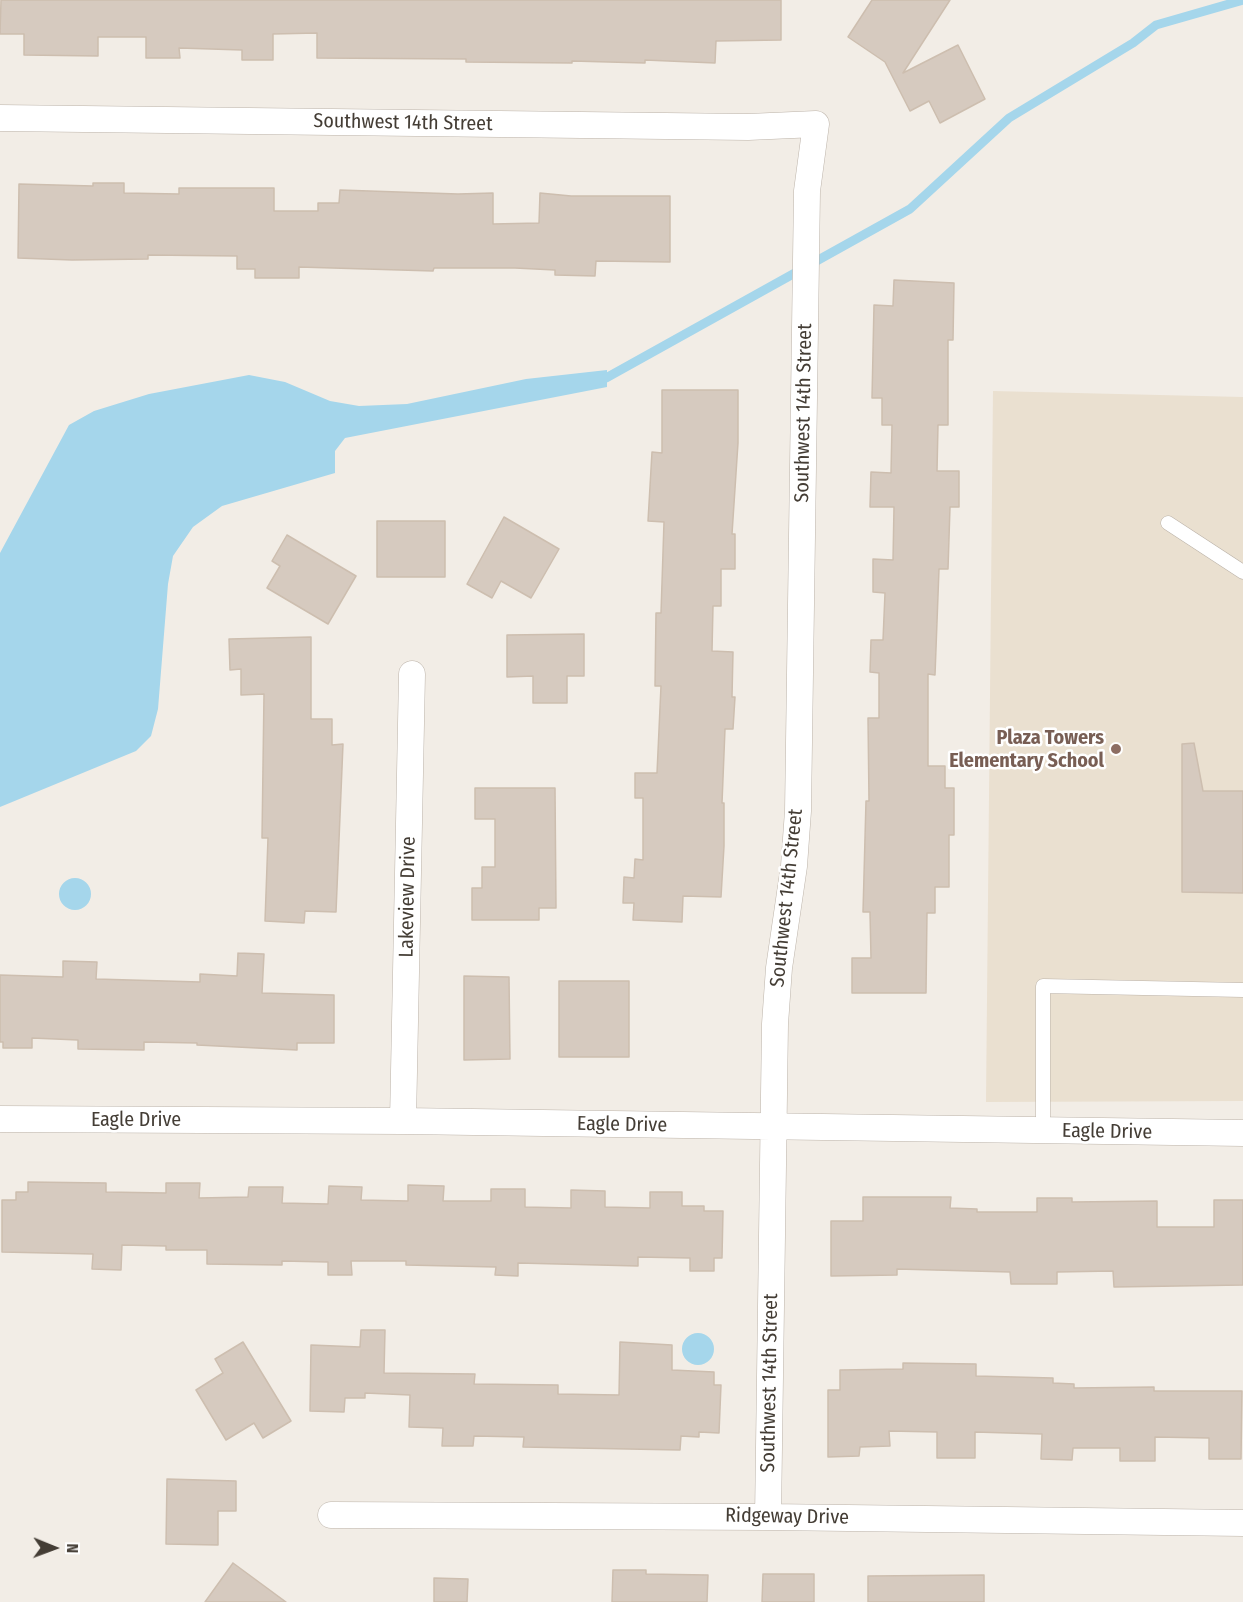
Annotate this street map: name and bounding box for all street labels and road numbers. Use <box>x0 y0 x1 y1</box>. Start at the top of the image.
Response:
street label: Southwest 14th Street <box>313 109 493 137</box>
street label: Southwest 14th Street <box>790 323 818 503</box>
street label: Southwest 14th Street <box>766 808 808 988</box>
street label: Lakeview Drive <box>395 836 421 958</box>
street label: Eagle Drive <box>91 1108 181 1132</box>
street label: Eagle Drive <box>577 1112 667 1138</box>
street label: Eagle Drive <box>1062 1119 1152 1145</box>
street label: Southwest 14th Street <box>756 1293 784 1473</box>
street label: Ridgeway Drive <box>725 1504 849 1530</box>

